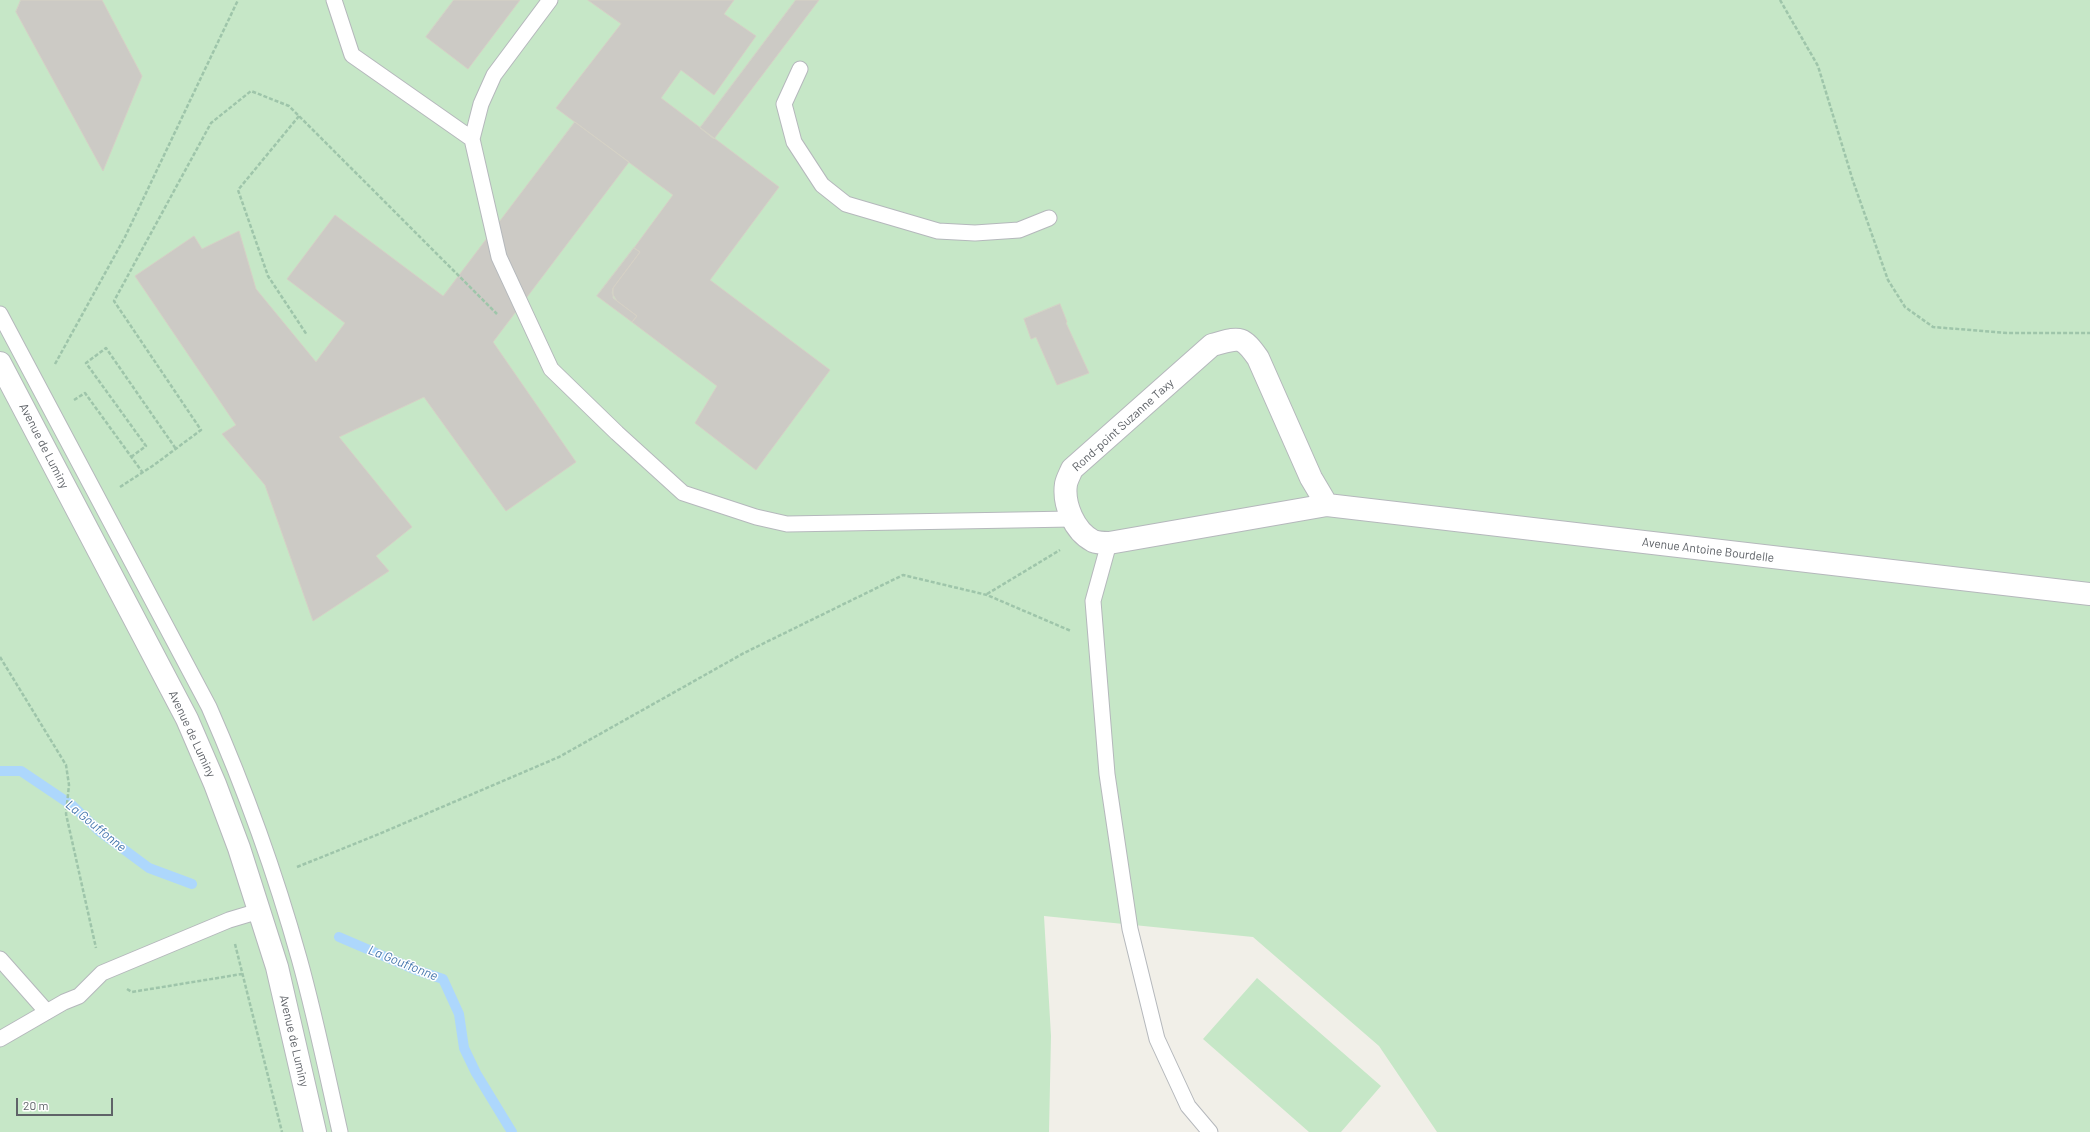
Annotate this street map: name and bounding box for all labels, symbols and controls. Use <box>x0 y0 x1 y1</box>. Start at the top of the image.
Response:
street label: Rond-point Suzanne Taxy <box>1069 376 1177 474</box>
street label: Avenue de Luminy <box>16 401 72 491</box>
street label: Avenue Antoine Bourdelle <box>1641 535 1775 565</box>
street label: Avenue de Luminy <box>166 688 218 780</box>
water label: La Gouffonne <box>63 797 129 855</box>
water label: La Gouffonne <box>366 942 440 984</box>
street label: Avenue de Luminy <box>276 994 312 1088</box>
scale bar <box>18 1090 115 1116</box>
text: 20 m <box>23 1098 49 1112</box>

